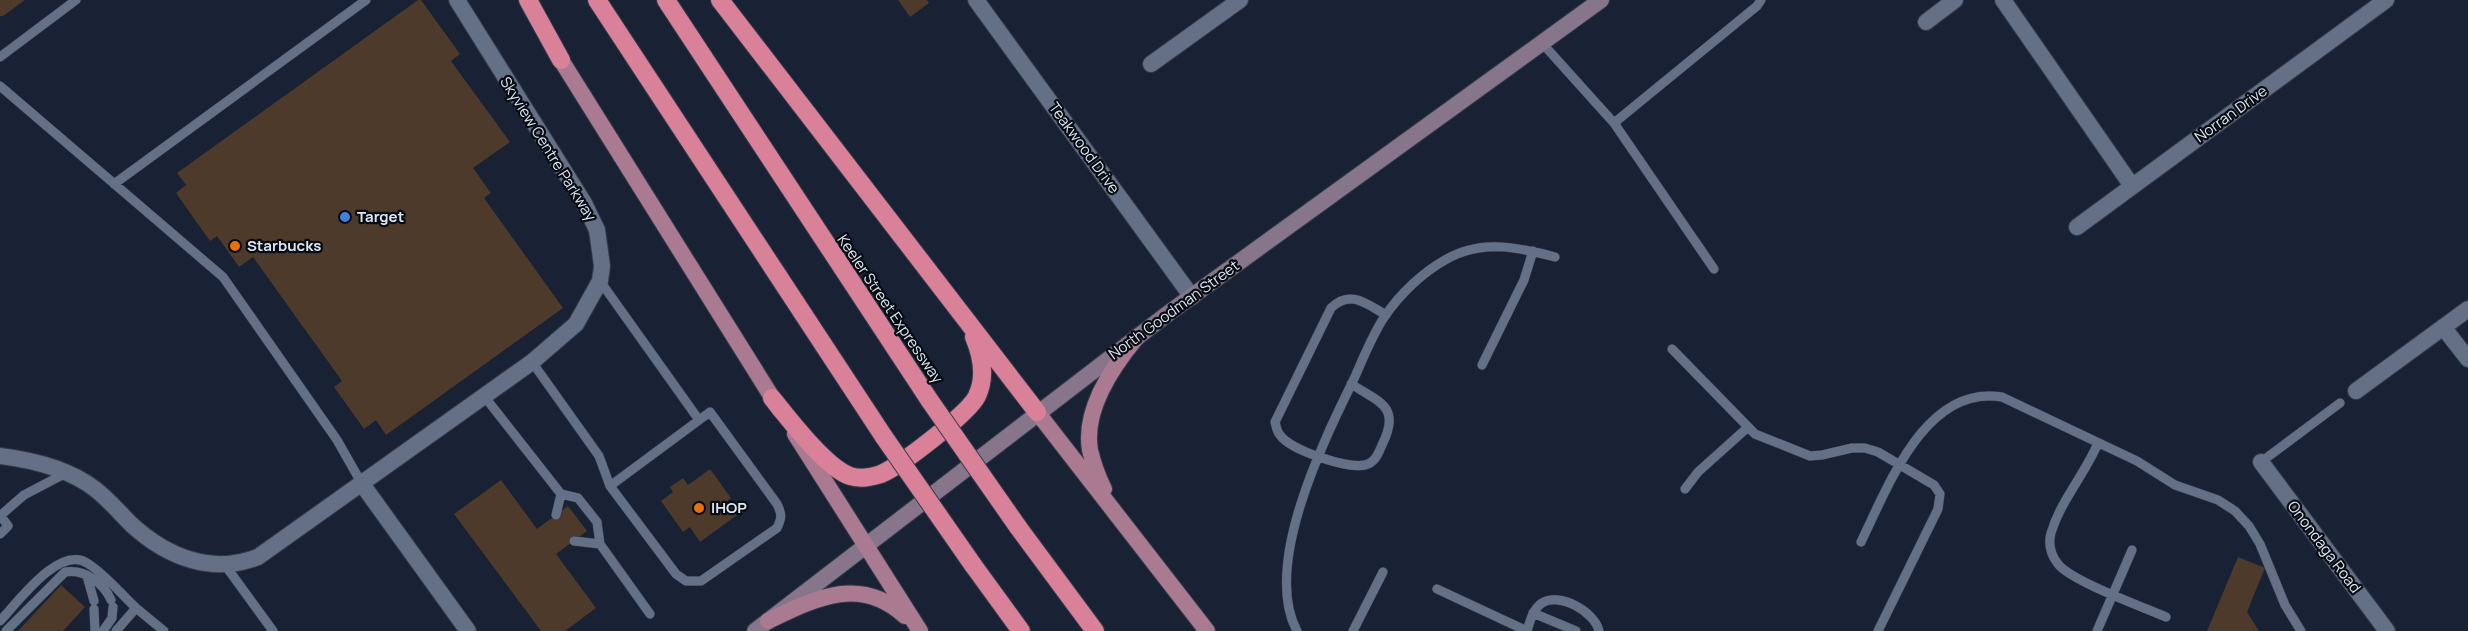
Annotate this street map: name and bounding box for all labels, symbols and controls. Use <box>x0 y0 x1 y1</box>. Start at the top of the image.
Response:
street label: Skyview Centre Parkway <box>495 72 602 225</box>
street label: Norran Drive <box>2190 80 2271 147</box>
street label: Teakwood Drive <box>1044 98 1125 198</box>
place label: Target <box>357 206 404 227</box>
marker: Target <box>338 210 352 224</box>
street label: Keeler Street Expressway <box>833 230 948 387</box>
place label: Starbucks <box>247 235 321 256</box>
marker: Starbucks <box>228 239 242 253</box>
street label: North Goodman Street <box>1104 255 1243 364</box>
street label: Onondaga Road <box>2283 496 2366 597</box>
place label: IHOP <box>711 497 747 518</box>
marker: IHOP <box>692 501 706 515</box>

